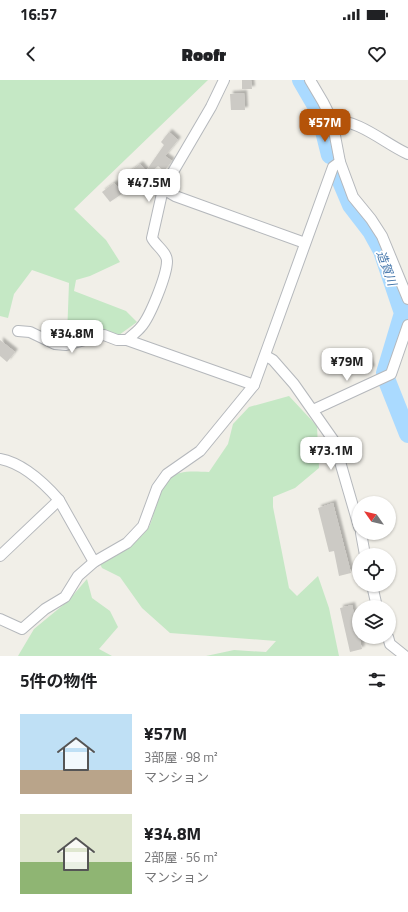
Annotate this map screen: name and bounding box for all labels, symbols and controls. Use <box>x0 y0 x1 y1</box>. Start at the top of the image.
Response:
text: 16:57 <box>20 3 57 26</box>
text: Roofr <box>182 41 226 68</box>
icon: back <box>20 43 42 65</box>
icon: heart <box>366 43 388 65</box>
pin: ¥57M <box>301 109 349 143</box>
text: ¥57M <box>309 112 342 132</box>
pin: ¥47.5M <box>116 169 182 203</box>
text: ¥47.5M <box>127 172 171 192</box>
water label: 造賀川 <box>372 248 403 290</box>
pin: ¥34.8M <box>39 320 105 354</box>
text: ¥34.8M <box>50 323 94 343</box>
pin: ¥79M <box>323 348 371 382</box>
text: ¥79M <box>331 351 364 371</box>
pin: ¥73.1M <box>298 437 364 471</box>
text: ¥73.1M <box>309 440 353 460</box>
north arrow <box>352 496 396 540</box>
map controls <box>352 496 396 644</box>
button: locate <box>352 548 396 592</box>
button: layers <box>352 600 396 644</box>
text: 5件の物件 <box>20 668 98 694</box>
icon: filters <box>366 669 388 691</box>
text: ¥57M <box>144 721 187 747</box>
icon: home <box>52 730 100 778</box>
text: 3部屋 · 98 m² <box>144 747 218 767</box>
text: マンション <box>144 767 209 787</box>
text: ¥34.8M <box>144 821 201 847</box>
icon: home <box>52 830 100 878</box>
text: 2部屋 · 56 m² <box>144 847 218 867</box>
text: マンション <box>144 867 209 887</box>

